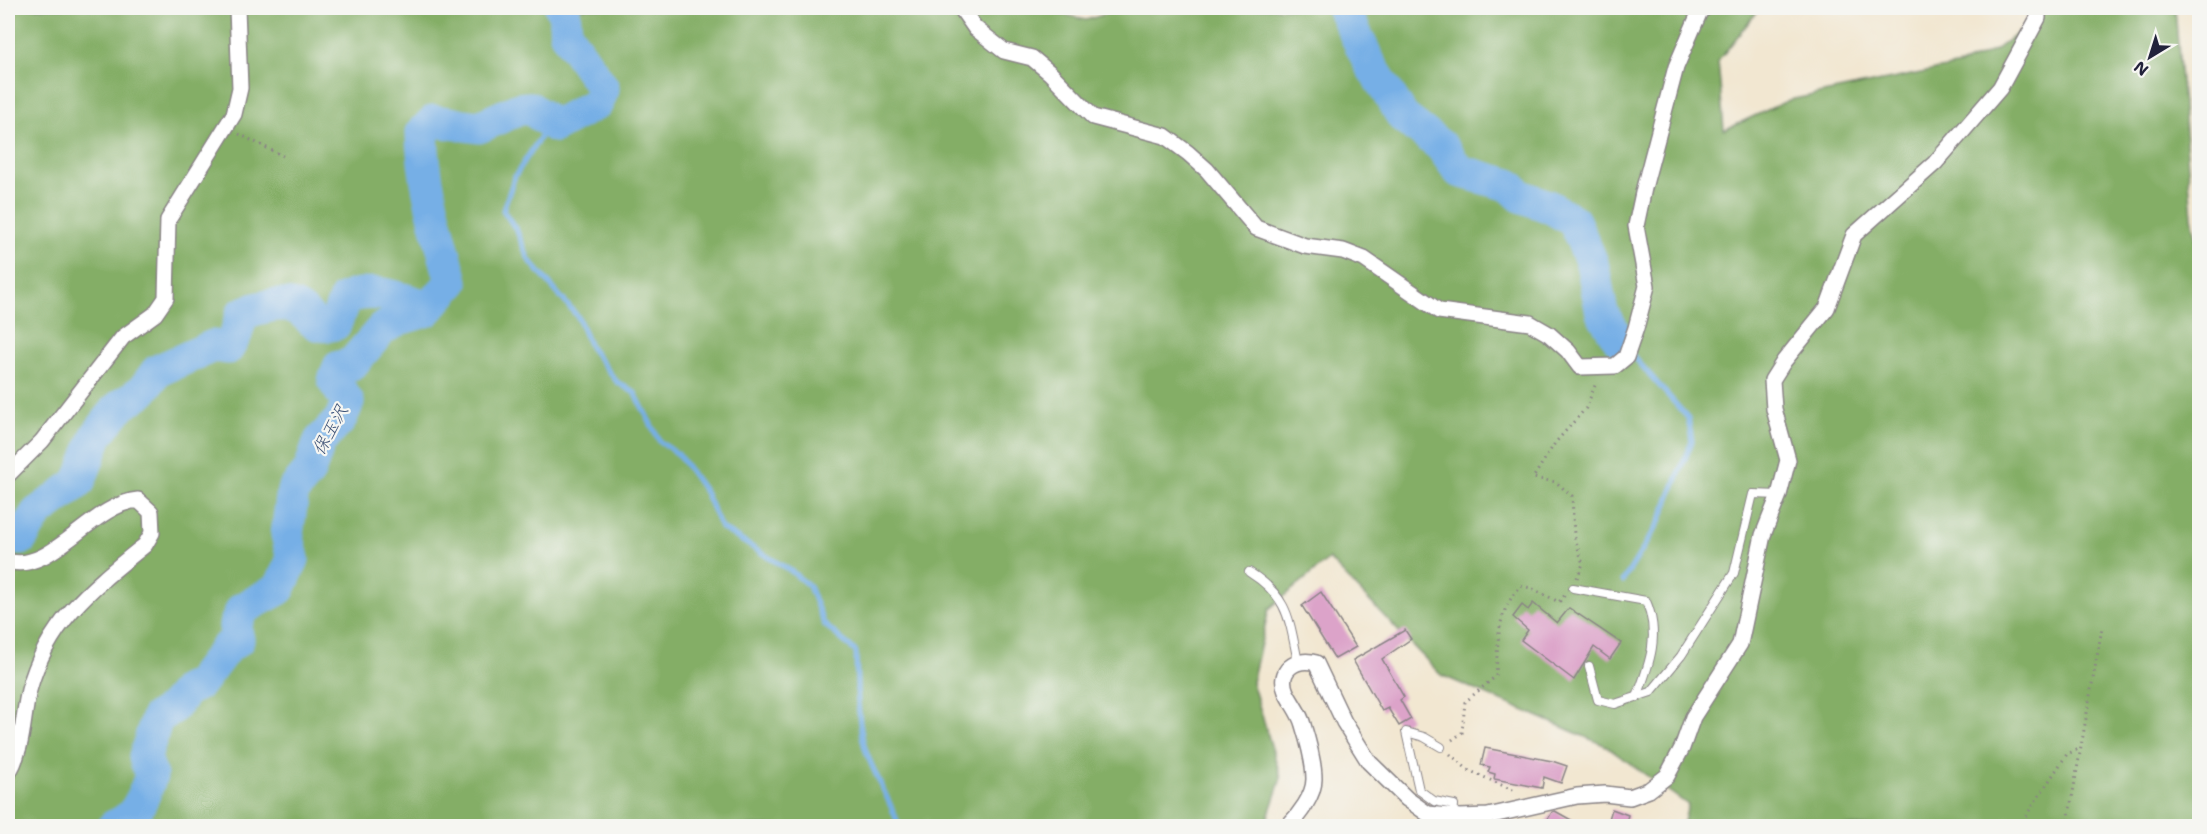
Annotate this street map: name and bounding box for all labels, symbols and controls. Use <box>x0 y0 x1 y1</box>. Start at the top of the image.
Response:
north arrow <box>2120 27 2180 87</box>
text: N <box>2130 56 2153 81</box>
water label: 保玉沢 <box>306 400 354 459</box>

